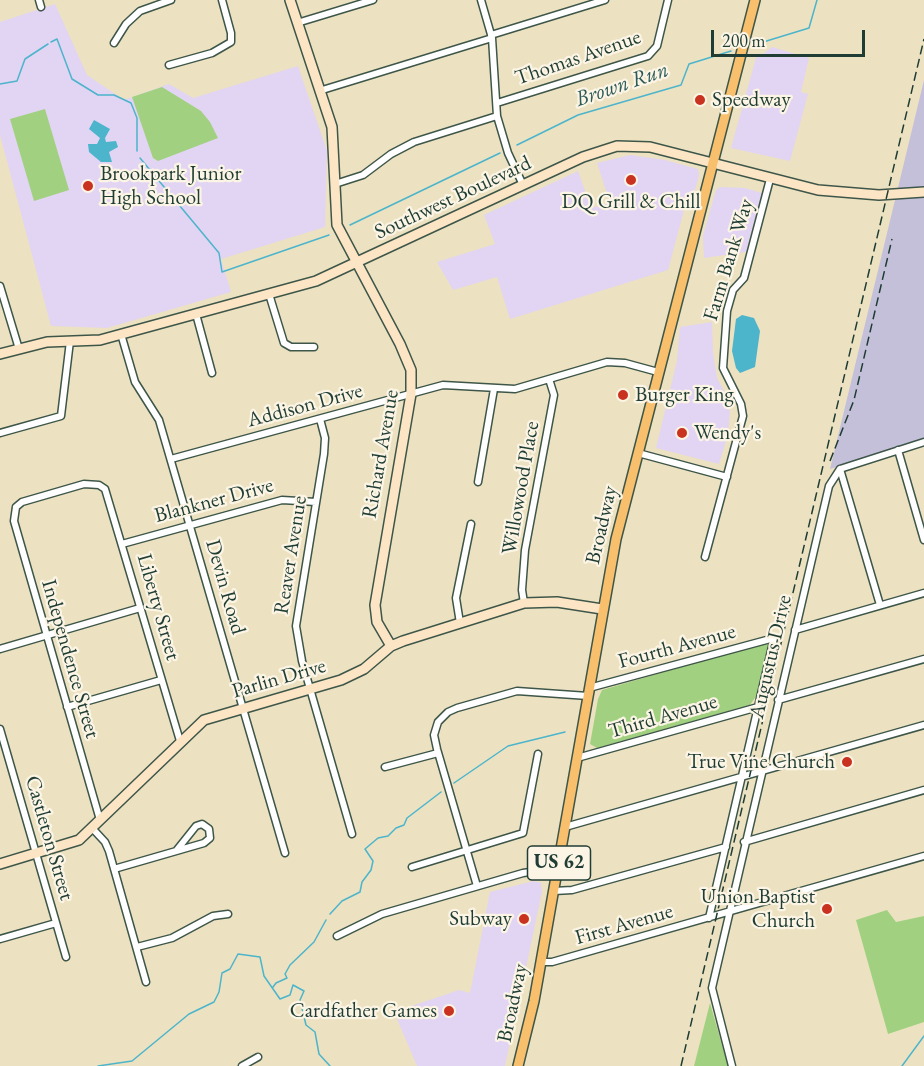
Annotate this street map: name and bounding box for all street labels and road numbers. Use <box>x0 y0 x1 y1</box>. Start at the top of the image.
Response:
street label: Thomas Avenue <box>512 25 644 91</box>
street label: Southwest Boulevard <box>371 151 535 245</box>
street label: Farm Bank Way <box>698 196 760 324</box>
street label: Addison Drive <box>245 379 365 433</box>
street label: Richard Avenue <box>357 388 405 520</box>
street label: Willowood Place <box>497 419 545 557</box>
street label: Blankner Drive <box>152 473 276 529</box>
street label: Broadway <box>581 483 623 567</box>
street label: Reaver Avenue <box>269 494 313 616</box>
street label: Devin Road <box>199 537 251 637</box>
street label: Liberty Street <box>131 551 185 663</box>
street label: Independence Street <box>35 577 105 741</box>
street label: Augustus Drive <box>745 593 797 721</box>
street label: Fourth Avenue <box>616 619 738 675</box>
street label: Parlin Drive <box>229 654 329 704</box>
street label: Third Avenue <box>606 689 720 745</box>
street label: Castleton Street <box>19 773 79 903</box>
road number: US 62 <box>528 846 590 880</box>
street label: First Avenue <box>572 899 676 951</box>
street label: Broadway <box>492 961 534 1045</box>

